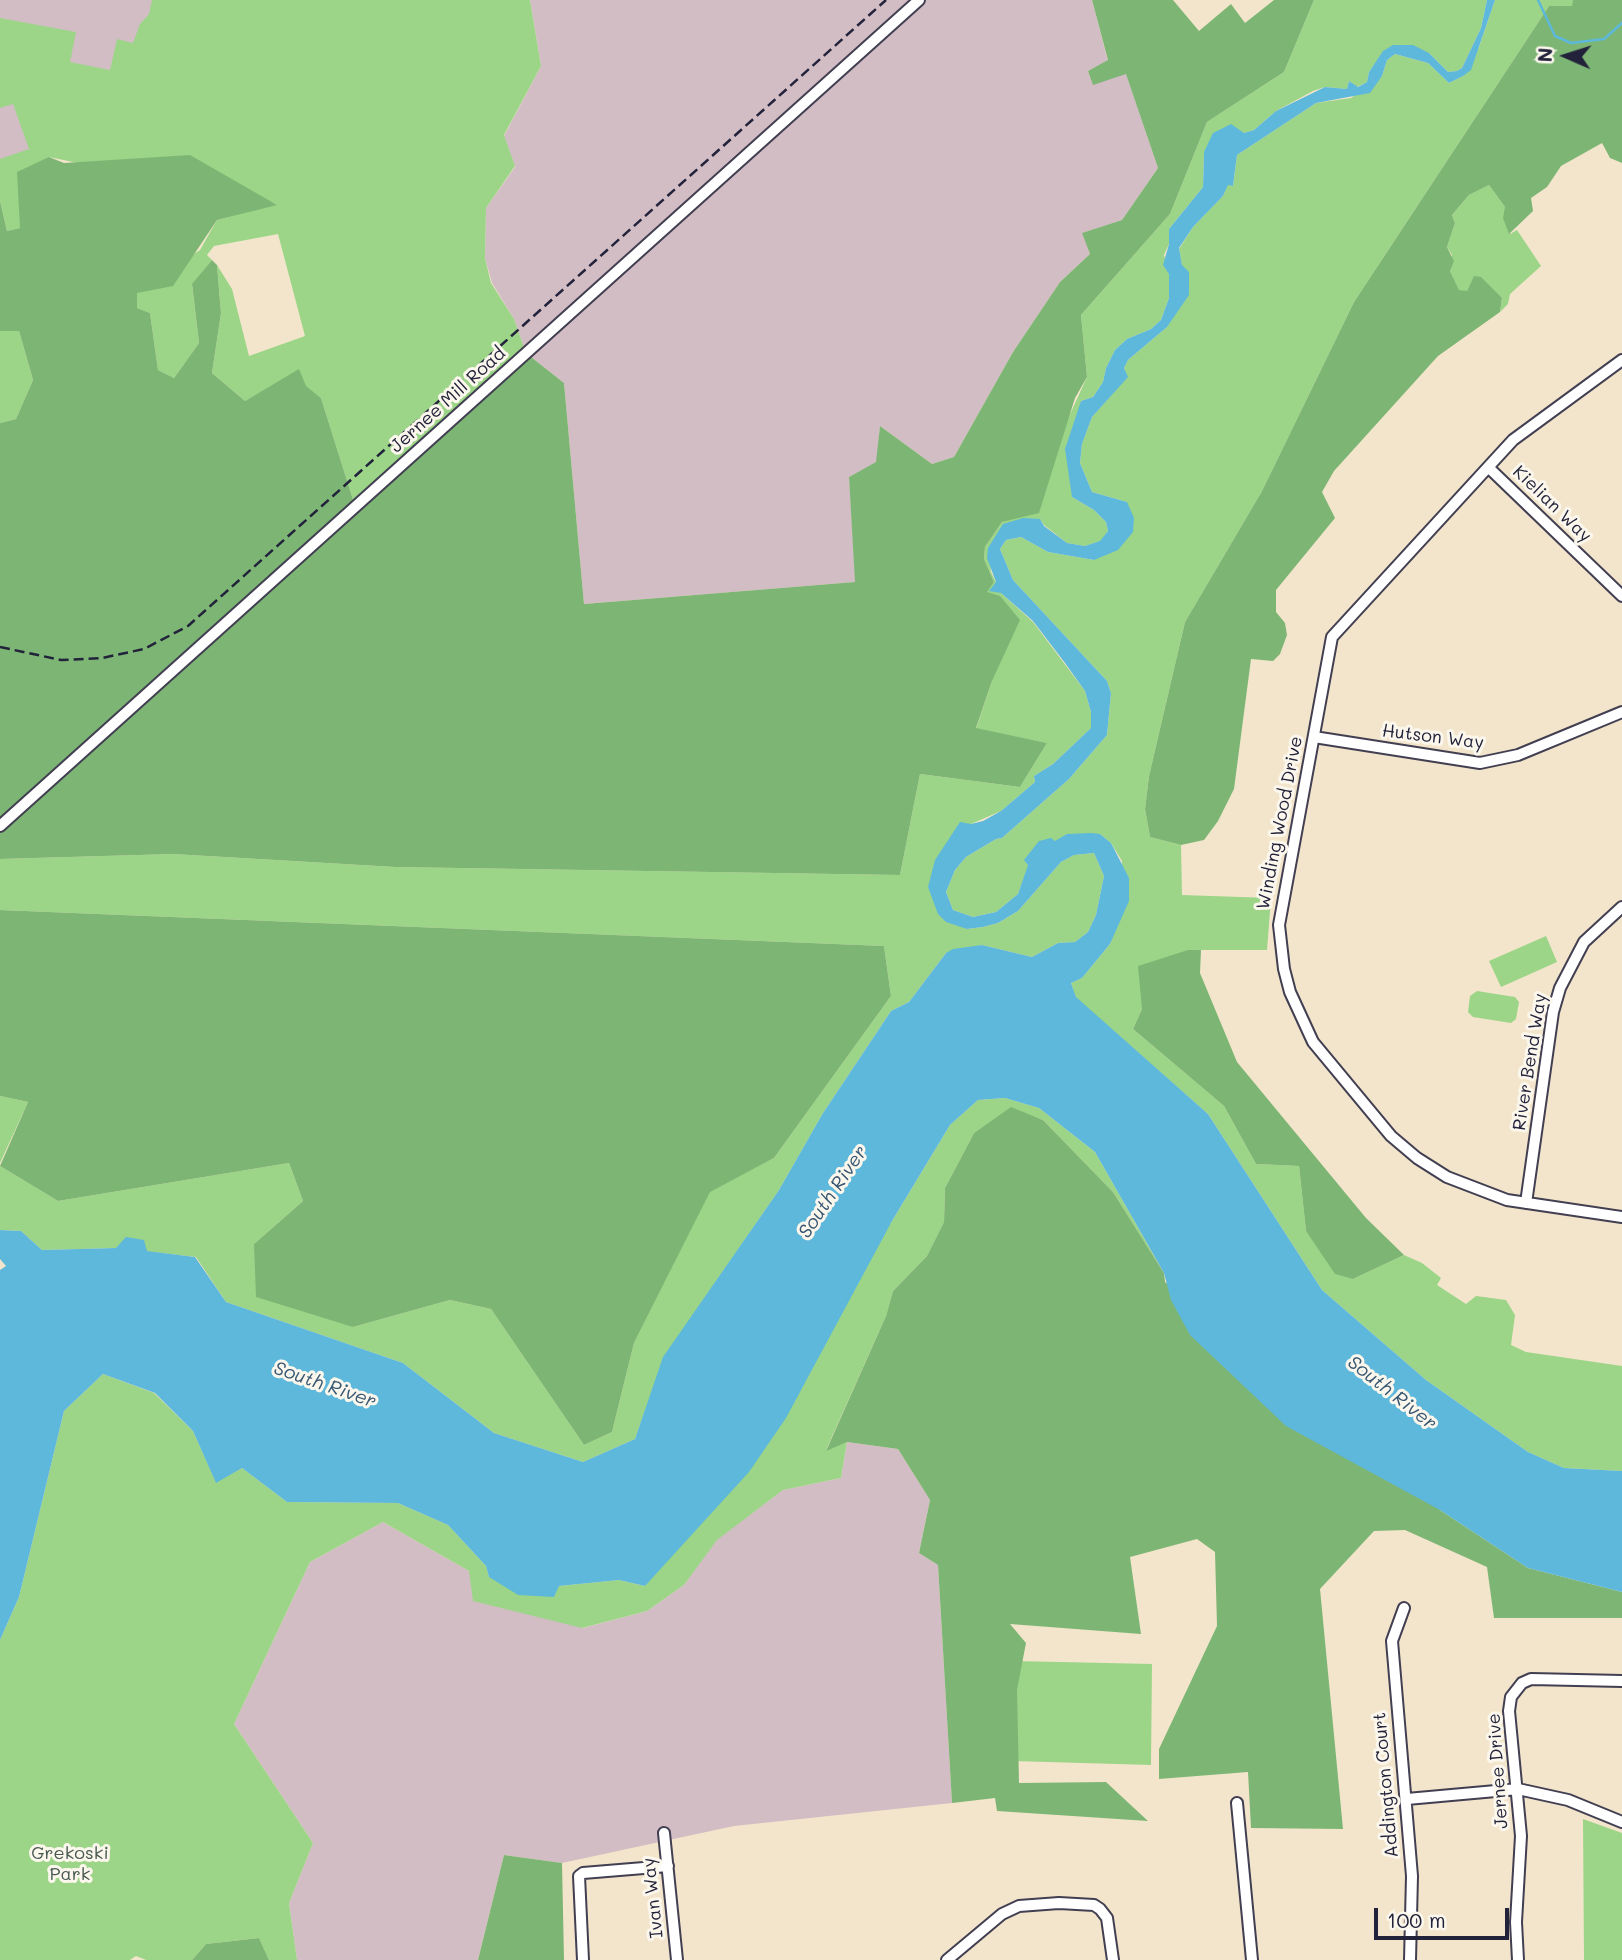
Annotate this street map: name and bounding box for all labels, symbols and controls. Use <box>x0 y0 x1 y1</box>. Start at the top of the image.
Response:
north arrow <box>1531 21 1601 91</box>
text: N <box>1532 47 1557 63</box>
street label: Jernee Mill Road <box>386 343 510 457</box>
street label: Kielian Way <box>1508 461 1596 547</box>
street label: Hutson Way <box>1381 720 1485 754</box>
street label: Winding Wood Drive <box>1253 734 1307 912</box>
street label: River Bend Way <box>1509 992 1551 1132</box>
water label: South River <box>794 1141 872 1243</box>
water label: South River <box>1343 1351 1441 1435</box>
water label: South River <box>271 1357 379 1413</box>
street label: Addington Court <box>1369 1711 1403 1859</box>
street label: Jernee Drive <box>1483 1713 1513 1829</box>
park label: Grekoski Park <box>31 1842 109 1884</box>
street label: Ivan Way <box>638 1857 668 1939</box>
scale bar <box>1377 1894 1512 1938</box>
text: 100 m <box>1387 1906 1446 1933</box>

